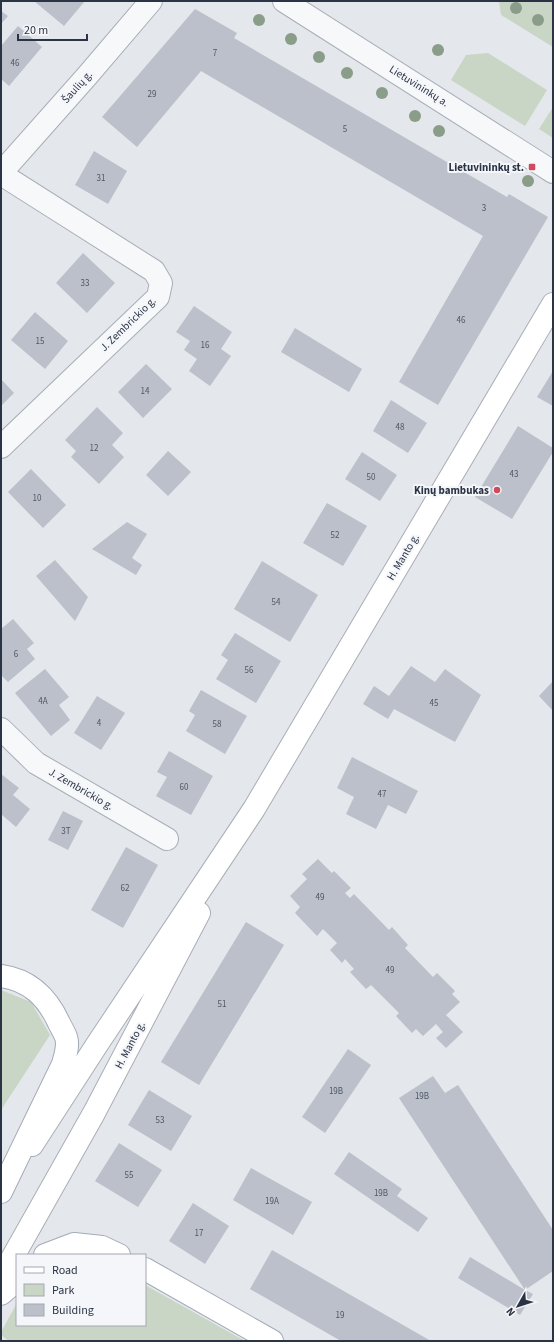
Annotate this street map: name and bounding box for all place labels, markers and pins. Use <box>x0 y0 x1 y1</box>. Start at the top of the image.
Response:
place label: Lietuvininkų st. <box>449 160 524 175</box>
marker: Lietuvininkų st. <box>527 162 537 172</box>
place label: Kinų bambukas <box>414 483 489 498</box>
marker: Kinų bambukas <box>492 485 502 495</box>

